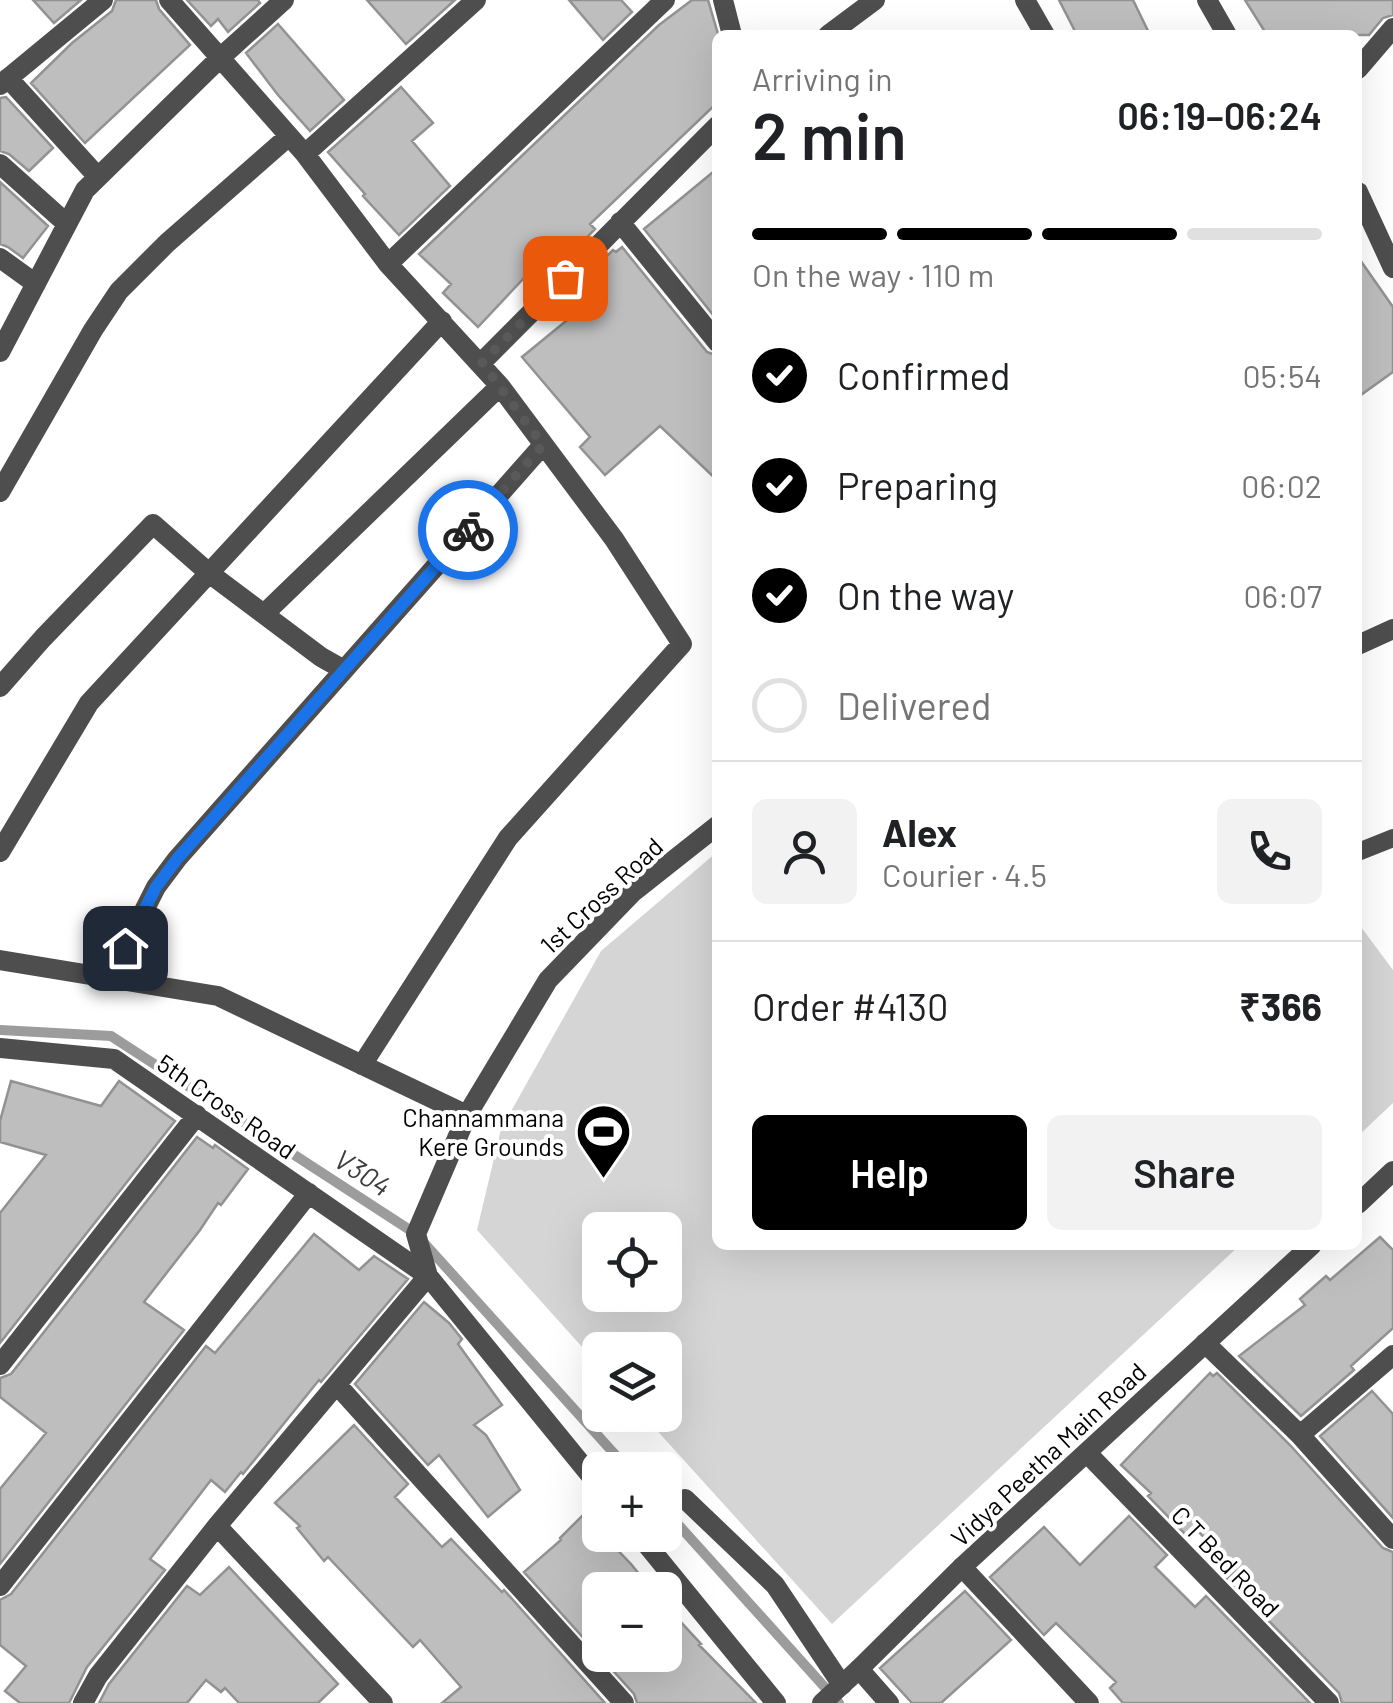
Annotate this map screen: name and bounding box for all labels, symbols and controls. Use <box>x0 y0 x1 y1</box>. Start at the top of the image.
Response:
text: Arriving in <box>752 59 892 97</box>
text: 06:19–06:24 <box>1117 92 1322 138</box>
text: 2 min <box>752 95 907 173</box>
pin <box>523 236 608 321</box>
icon: bag <box>538 251 593 306</box>
text: On the way · 110 m <box>752 255 994 293</box>
icon: check <box>752 348 807 403</box>
text: Confirmed <box>837 352 1010 398</box>
text: 05:54 <box>1243 356 1322 394</box>
icon: check <box>752 458 807 513</box>
text: Preparing <box>837 462 998 508</box>
text: 06:02 <box>1241 466 1322 504</box>
courier <box>418 480 518 580</box>
icon: bike <box>441 503 496 558</box>
icon: check <box>752 568 807 623</box>
text: On the way <box>837 572 1014 618</box>
text: 06:07 <box>1243 576 1322 614</box>
text: Delivered <box>837 682 991 728</box>
button: person <box>752 799 857 904</box>
button: phone <box>1217 799 1322 904</box>
text: Alex <box>882 809 957 855</box>
street label: 1st Cross Road <box>534 831 668 959</box>
text: Courier · 4.5 <box>882 855 1047 893</box>
pin <box>83 906 168 991</box>
icon: home <box>98 921 153 976</box>
text: Order #4130 <box>752 983 949 1029</box>
text: ₹366 <box>1239 983 1322 1029</box>
street label: 5th Cross Road <box>152 1047 302 1165</box>
sports icon: Channammana Kere Grounds <box>573 1101 633 1180</box>
place label: Channammana Kere Grounds <box>402 1102 564 1161</box>
button: Help <box>752 1115 1027 1230</box>
button: Share <box>1047 1115 1322 1230</box>
water label: V304 <box>328 1141 398 1203</box>
map controls <box>582 1212 682 1672</box>
button: locate <box>582 1212 682 1312</box>
button: layers <box>582 1332 682 1432</box>
street label: Vidya Peetha Main Road <box>944 1356 1152 1552</box>
button: + <box>582 1452 682 1552</box>
street label: C T Bed Road <box>1166 1499 1286 1623</box>
button: − <box>582 1572 682 1672</box>

